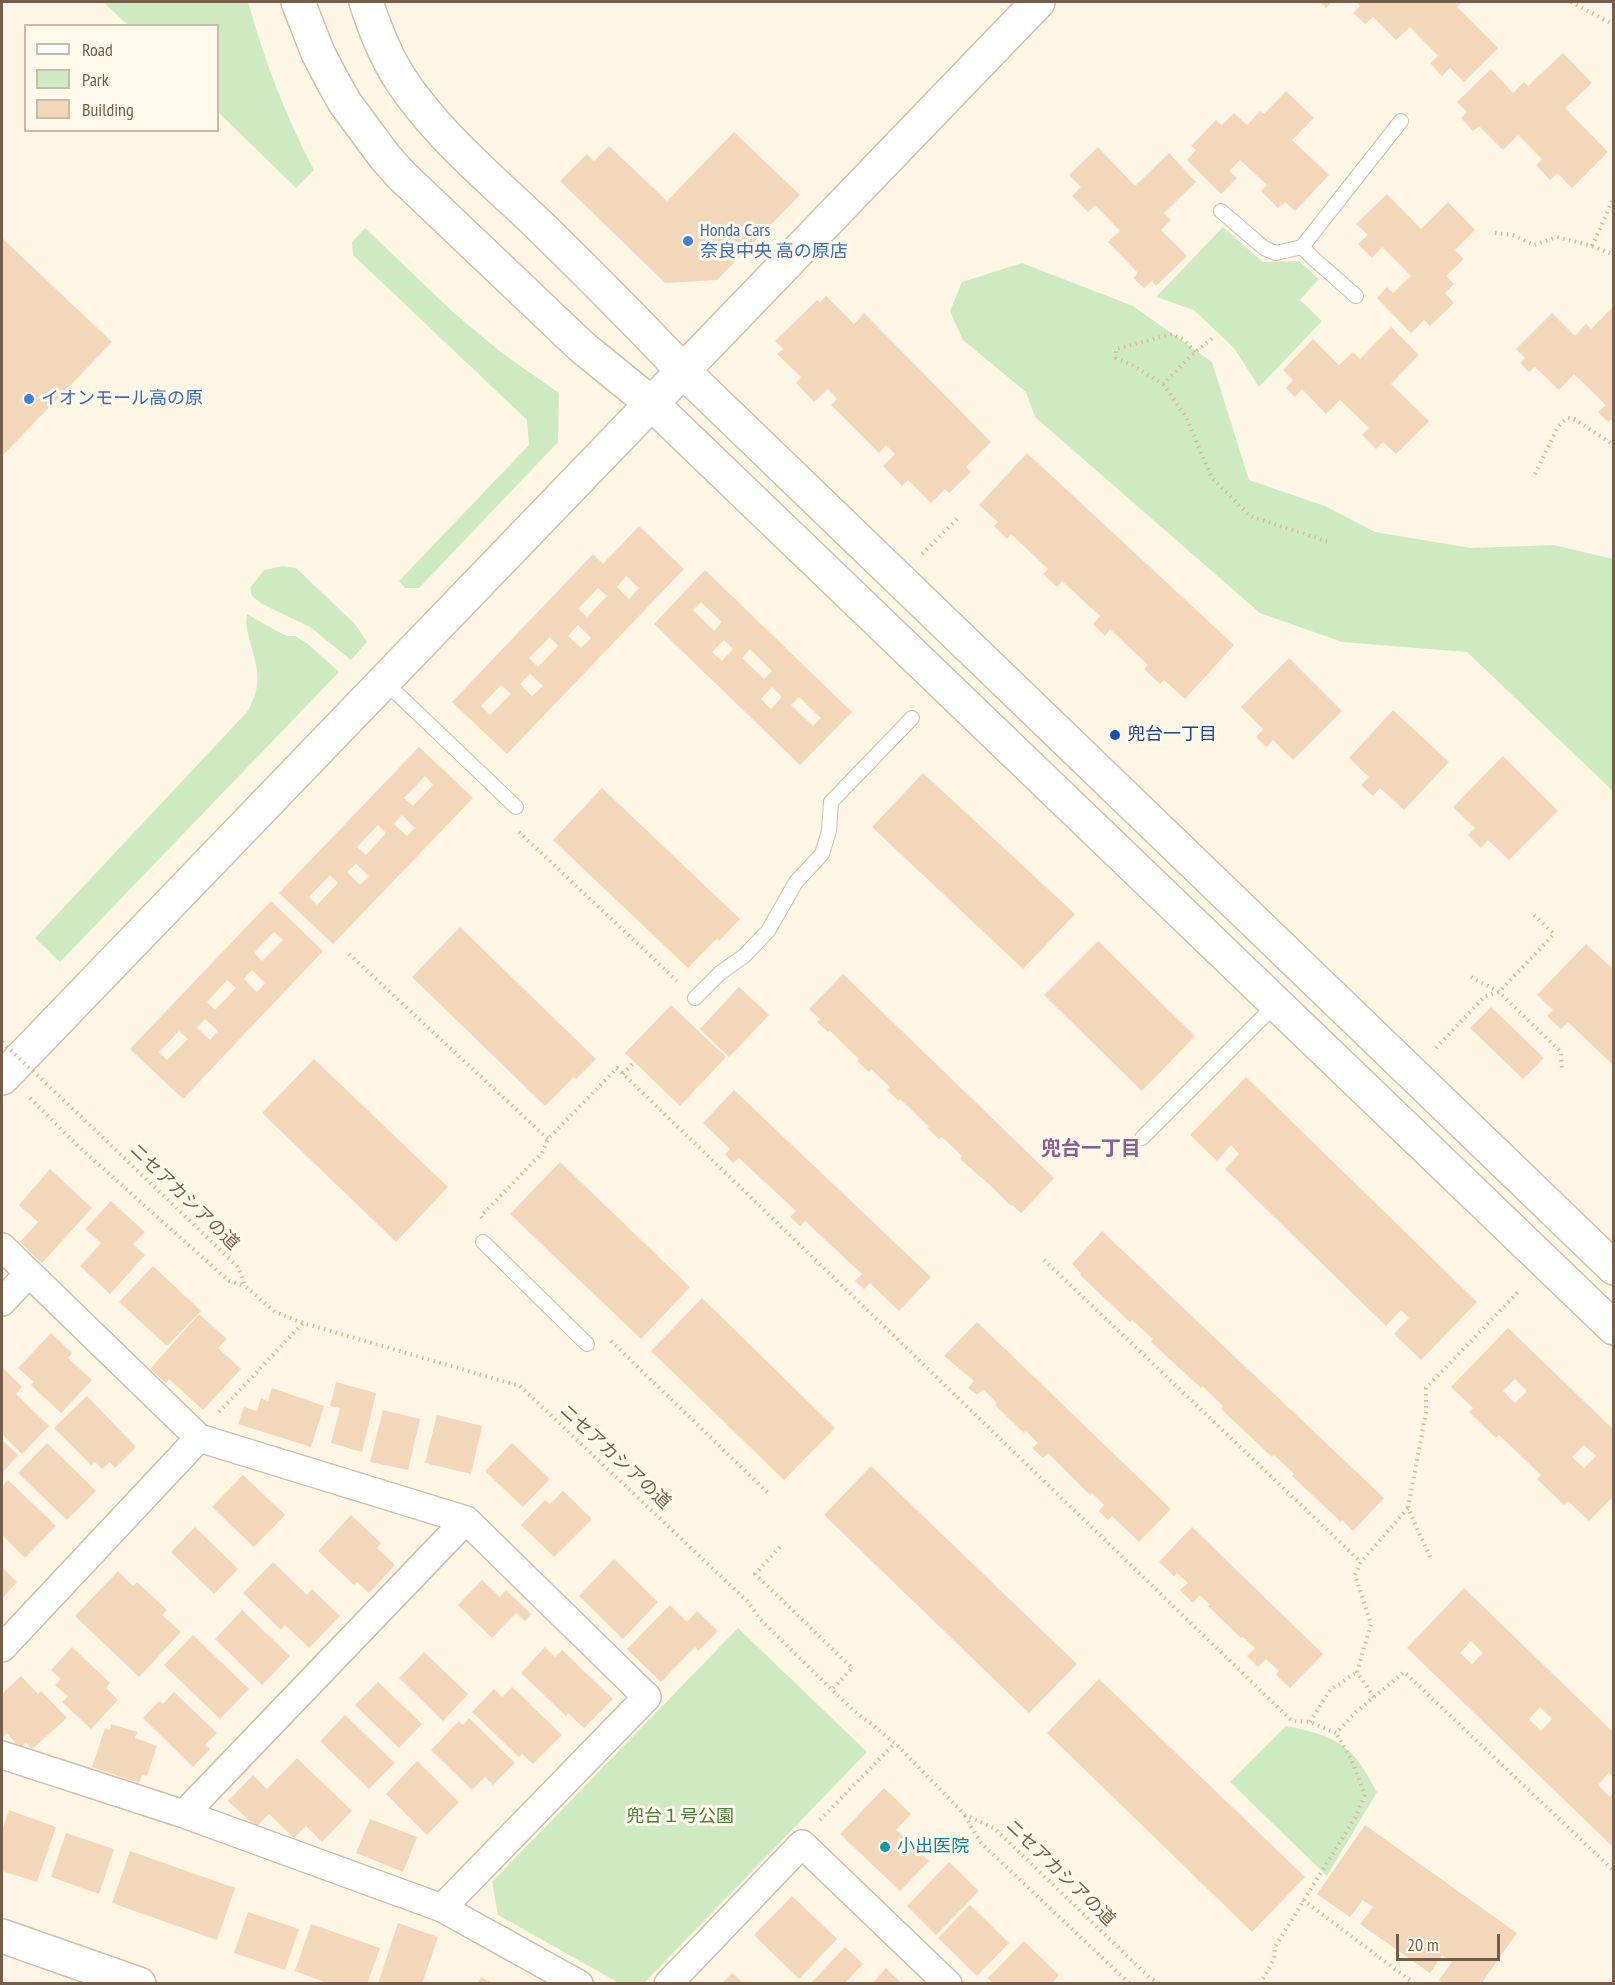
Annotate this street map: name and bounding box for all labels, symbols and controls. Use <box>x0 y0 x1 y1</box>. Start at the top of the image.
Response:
legend <box>24 24 219 132</box>
text: Road <box>82 38 113 61</box>
text: Park <box>82 68 109 91</box>
text: Building <box>82 98 134 121</box>
place label: Honda Cars 奈良中央 高の原店 <box>700 220 848 262</box>
marker: Honda Cars 奈良中央 高の原店 <box>681 234 695 248</box>
place label: イオンモール高の原 <box>41 388 203 410</box>
marker: イオンモール高の原 <box>22 392 36 406</box>
place label: 兜台一丁目 <box>1127 724 1217 746</box>
marker: 兜台一丁目 <box>1108 728 1122 742</box>
district label: 兜台一丁目 <box>1041 1137 1141 1161</box>
street label: ニセアカシアの道 <box>125 1139 243 1255</box>
street label: ニセアカシアの道 <box>555 1400 675 1514</box>
park label: 兜台１号公園 <box>626 1806 734 1828</box>
street label: ニセアカシアの道 <box>1001 1815 1119 1931</box>
place label: 小出医院 <box>897 1836 969 1858</box>
marker: 小出医院 <box>878 1840 892 1854</box>
scale bar <box>1399 1922 1502 1960</box>
text: 20 m <box>1407 1933 1439 1956</box>

